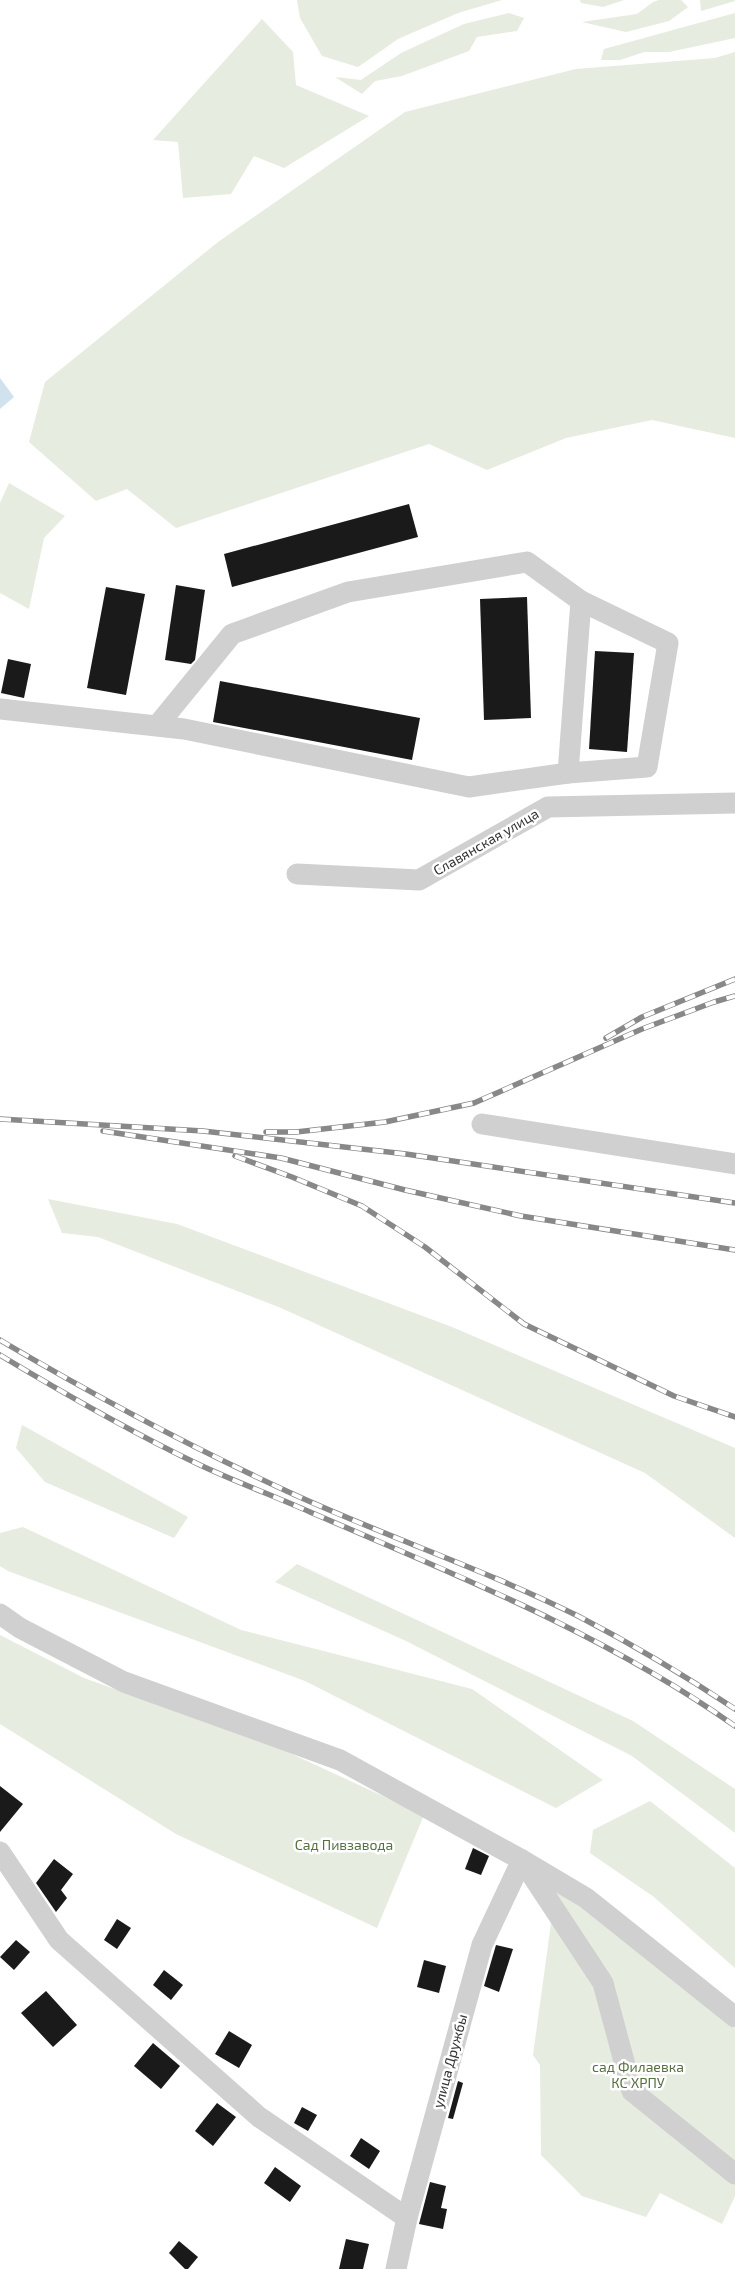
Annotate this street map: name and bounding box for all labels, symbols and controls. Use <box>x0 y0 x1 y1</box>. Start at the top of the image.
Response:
street label: Славянская улица <box>430 804 542 879</box>
park label: Сад Пивзавода <box>295 1836 393 1853</box>
street label: улица Дружбы <box>429 2012 470 2110</box>
park label: сад Филаевка КС ХРПУ <box>592 2058 684 2091</box>

